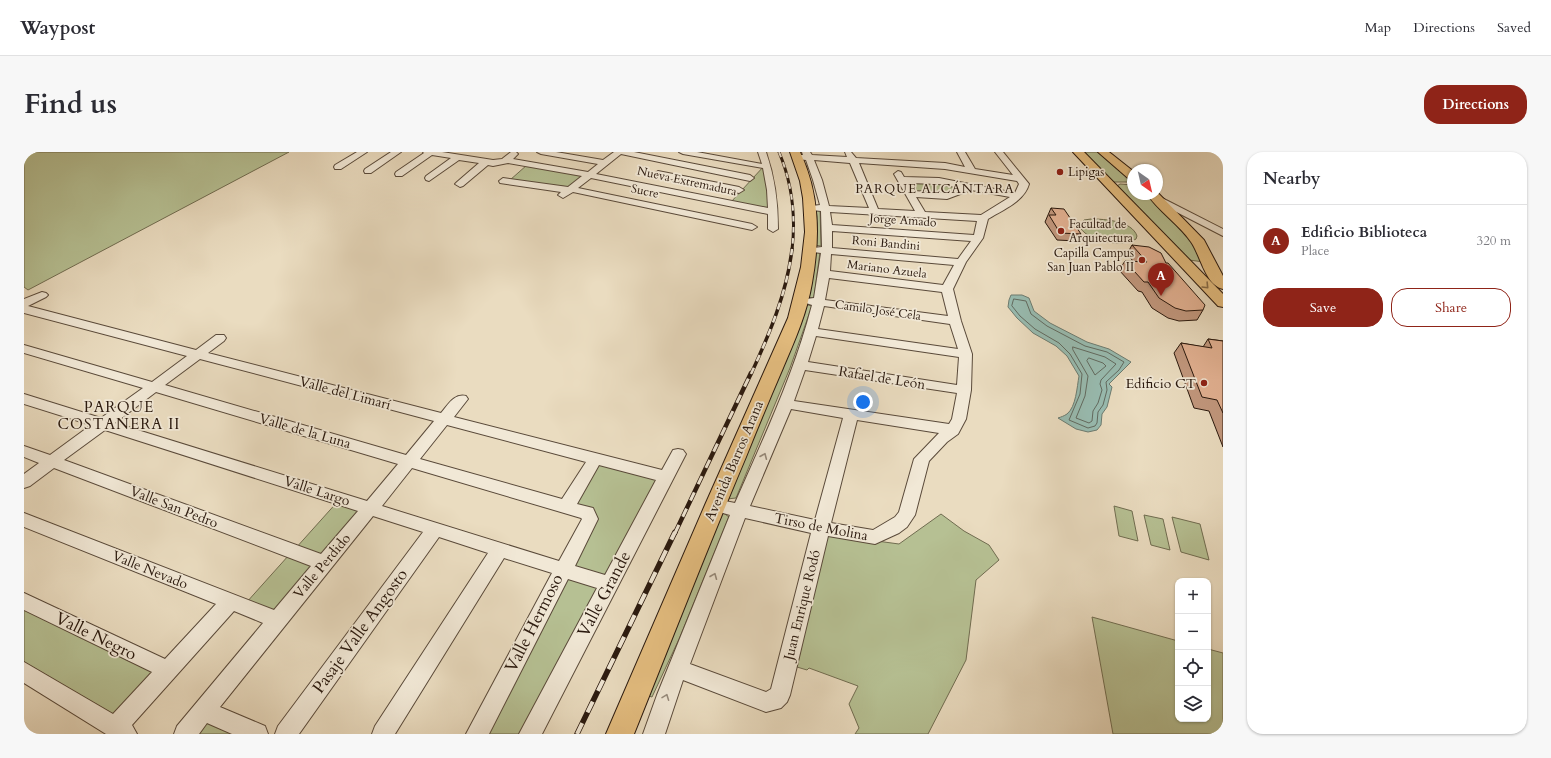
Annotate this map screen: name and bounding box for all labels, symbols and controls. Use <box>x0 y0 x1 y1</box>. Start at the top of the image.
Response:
text: Waypost <box>20 15 95 41</box>
text: Map <box>1365 18 1391 37</box>
text: Directions <box>1413 18 1475 37</box>
text: Saved <box>1497 18 1531 37</box>
text: Find us <box>24 85 117 123</box>
button: Directions <box>1424 85 1527 124</box>
street label: Nueva Extremadura <box>636 163 739 200</box>
place label: Lipigas <box>1068 164 1104 180</box>
north arrow <box>1127 164 1163 200</box>
marker: Lipigas <box>1055 167 1065 177</box>
text: Nearby <box>1263 167 1320 190</box>
street label: Sucre <box>630 180 660 202</box>
district label: PARQUE ALCÁNTARA <box>855 180 1015 198</box>
street label: Jorge Amado <box>867 210 938 230</box>
place label: Facultad de Arquitectura <box>1069 216 1134 246</box>
text: Edificio Biblioteca <box>1301 222 1427 242</box>
marker: Facultad de Arquitectura <box>1056 226 1066 236</box>
street label: Roni Bandini <box>851 232 921 254</box>
text: A <box>1271 232 1281 250</box>
text: 320 m <box>1477 232 1511 250</box>
text: Place <box>1301 242 1329 260</box>
place label: Capilla Campus San Juan Pablo II <box>1047 245 1134 275</box>
marker: Capilla Campus San Juan Pablo II <box>1137 255 1147 265</box>
street label: Mariano Azuela <box>846 256 929 282</box>
pin: A <box>1148 263 1174 296</box>
one-way arrow <box>1201 281 1209 289</box>
button: Save <box>1263 288 1383 327</box>
button: Share <box>1391 288 1511 327</box>
street label: Camilo José Cela <box>834 296 923 324</box>
street label: Rafael de León <box>837 362 927 394</box>
street label: Valle del Limarí <box>297 372 393 414</box>
place label: Edificio CT <box>1125 374 1196 393</box>
marker: Edificio CT <box>1199 378 1209 388</box>
your location <box>853 392 873 412</box>
district label: PARQUE COSTANERA II <box>57 397 181 434</box>
street label: Avenida Barros Arana <box>700 398 768 524</box>
street label: Valle de la Luna <box>257 409 353 453</box>
one-way arrow <box>759 453 767 460</box>
street label: Valle Largo <box>281 471 353 511</box>
street label: Valle San Pedro <box>127 481 221 533</box>
street label: Tirso de Molina <box>772 509 870 545</box>
street label: Valle Perdido <box>289 529 355 603</box>
street label: Valle Nevado <box>109 546 191 594</box>
street label: Valle Grande <box>572 547 636 641</box>
street label: Juan Enrique Rodó <box>779 547 825 664</box>
street label: Pasaje Valle Angosto <box>307 564 413 698</box>
street label: Valle Hermoso <box>499 570 569 676</box>
one-way arrow <box>710 573 718 580</box>
map controls <box>1175 578 1211 722</box>
button: + <box>1175 578 1211 614</box>
street label: Valle Negro <box>51 606 141 666</box>
button: − <box>1175 614 1211 650</box>
button: locate <box>1175 650 1211 686</box>
button: layers <box>1175 686 1211 722</box>
one-way arrow <box>662 694 670 701</box>

